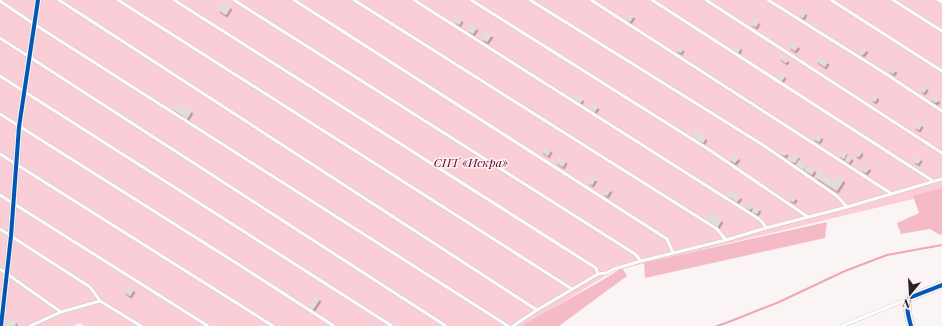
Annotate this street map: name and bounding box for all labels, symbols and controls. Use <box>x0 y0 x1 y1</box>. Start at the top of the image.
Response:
park label: СНТ «Искра» <box>434 154 508 170</box>
north arrow <box>890 274 930 314</box>
text: N <box>901 296 913 312</box>

